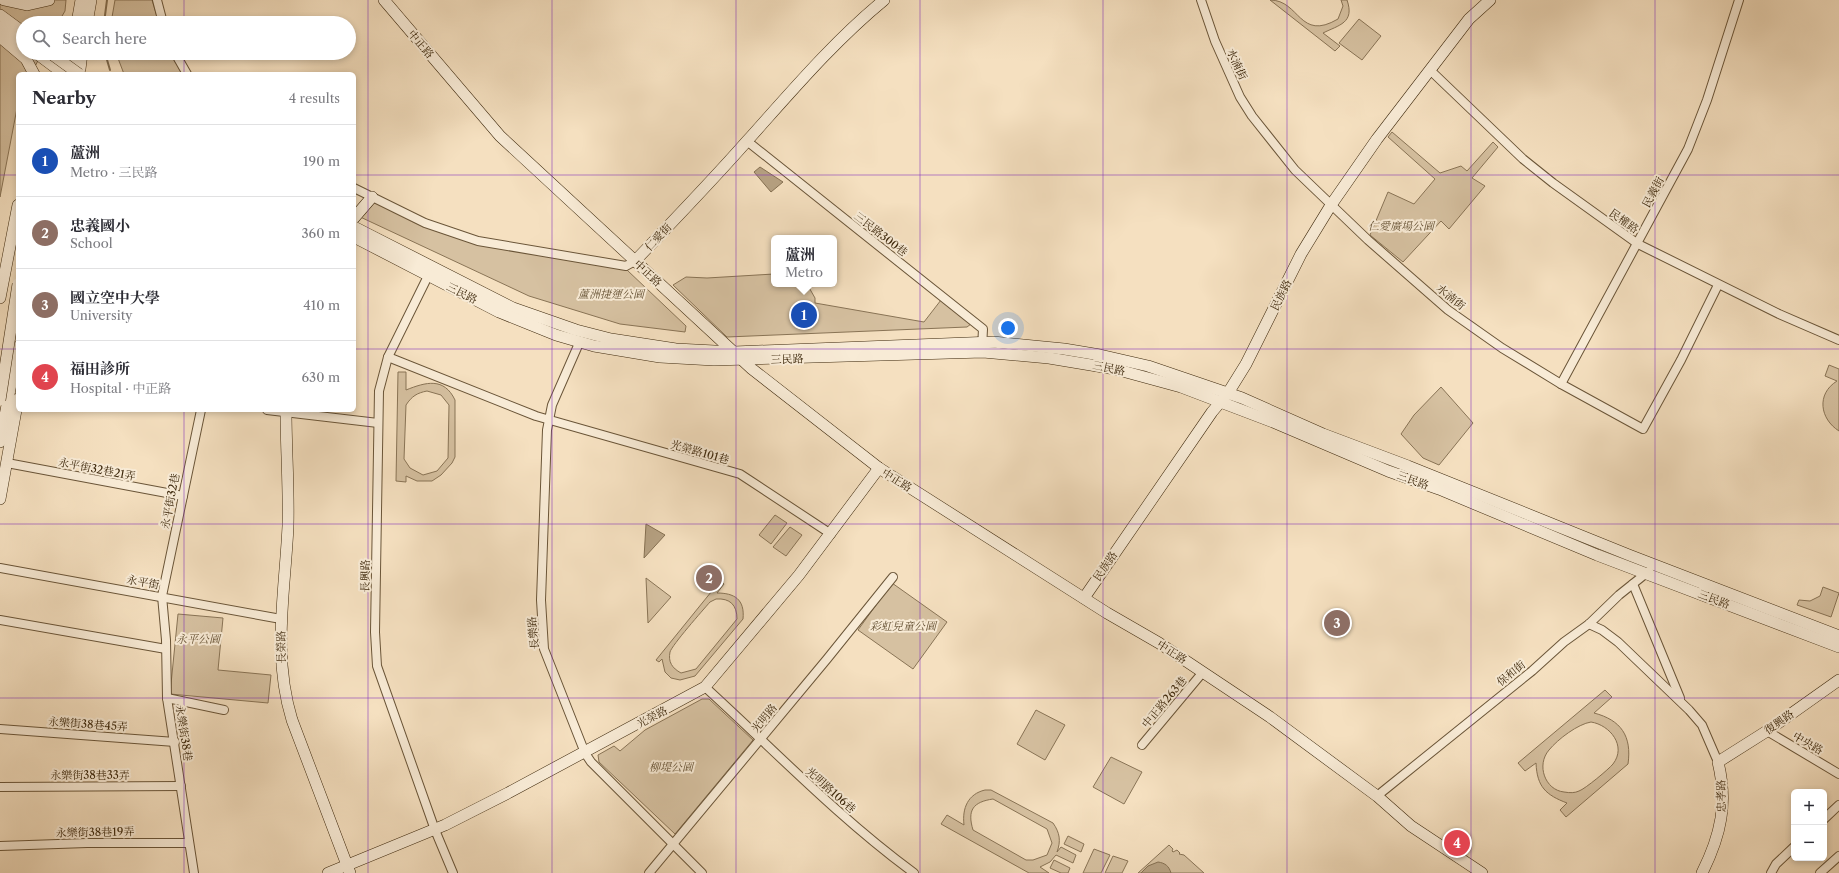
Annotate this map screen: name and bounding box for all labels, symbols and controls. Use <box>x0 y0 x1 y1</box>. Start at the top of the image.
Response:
search box <box>16 16 356 60</box>
icon: search <box>30 27 52 49</box>
street label: 中正路 <box>405 27 437 61</box>
text: Search here <box>62 29 147 48</box>
street label: 水湳街 <box>1224 46 1250 82</box>
text: Nearby <box>32 88 96 108</box>
text: 4 results <box>289 90 340 106</box>
text: 蘆洲 <box>70 143 100 162</box>
text: 1 <box>42 153 48 169</box>
text: 190 m <box>303 153 340 169</box>
text: Metro · 三民路 <box>70 164 158 180</box>
street label: 民義街 <box>1639 174 1667 210</box>
street label: 民權路 <box>1606 206 1642 236</box>
street label: 三民路300巷 <box>851 209 911 259</box>
text: 忠義國小 <box>70 216 130 235</box>
park label: 仁愛廣場公園 <box>1368 219 1436 233</box>
street label: 仁愛街 <box>642 220 674 254</box>
text: 2 <box>41 225 49 241</box>
text: 360 m <box>301 225 340 241</box>
text: School <box>70 235 113 251</box>
popup <box>771 235 837 287</box>
text: 蘆洲 <box>785 245 815 264</box>
street label: 中正路 <box>631 257 665 289</box>
text: Metro <box>785 264 823 280</box>
street label: 民族路 <box>1267 277 1295 313</box>
street label: 三民路 <box>444 279 480 307</box>
street label: 水湳街 <box>1434 281 1468 313</box>
park label: 蘆洲捷運公園 <box>578 287 646 301</box>
text: 國立空中大學 <box>70 288 160 307</box>
text: 3 <box>41 297 49 313</box>
text: 410 m <box>303 297 340 313</box>
pin: 1 <box>791 300 817 330</box>
text: University <box>70 307 133 323</box>
your location <box>998 318 1018 338</box>
street label: 三民路 <box>770 351 804 367</box>
street label: 三民路 <box>1091 358 1127 378</box>
text: 福田診所 <box>70 359 130 378</box>
text: 4 <box>41 369 49 385</box>
text: 630 m <box>301 369 340 385</box>
text: Hospital · 中正路 <box>70 380 171 396</box>
street label: 光榮路101巷 <box>669 437 731 467</box>
street label: 永平街32巷21弄 <box>57 455 137 483</box>
street label: 中正路 <box>879 465 915 495</box>
street label: 三民路 <box>1395 468 1431 492</box>
street label: 永平街32巷 <box>158 472 182 530</box>
street label: 民族路 <box>1090 548 1120 584</box>
street label: 長興路 <box>358 559 372 593</box>
pin: 2 <box>696 563 722 593</box>
street label: 永平街 <box>126 572 160 592</box>
street label: 三民路 <box>1696 587 1732 611</box>
pin: 3 <box>1324 608 1350 638</box>
street label: 長樂路 <box>524 616 542 650</box>
park label: 彩虹兒童公園 <box>870 619 938 633</box>
street label: 長榮路 <box>274 630 288 664</box>
park label: 永平公園 <box>176 632 222 646</box>
street label: 中正路 <box>1154 637 1190 667</box>
street label: 保和街 <box>1494 657 1528 689</box>
street label: 中正路263巷 <box>1138 673 1190 731</box>
street label: 光明路 <box>748 701 780 735</box>
street label: 光榮路 <box>634 703 670 731</box>
street label: 永樂街38巷 <box>173 704 195 762</box>
street label: 復興路 <box>1761 707 1797 737</box>
street label: 永樂街38巷45弄 <box>48 714 128 734</box>
street label: 中央路 <box>1790 729 1826 757</box>
park label: 柳堤公園 <box>649 760 695 774</box>
street label: 光明路106巷 <box>803 764 859 816</box>
street label: 永樂街38巷33弄 <box>50 768 130 782</box>
street label: 忠孝路 <box>1714 779 1728 813</box>
map controls <box>1791 789 1827 861</box>
button: + <box>1791 789 1827 825</box>
street label: 永樂街38巷19弄 <box>56 824 134 840</box>
button: − <box>1791 825 1827 861</box>
pin: 4 <box>1444 828 1470 858</box>

